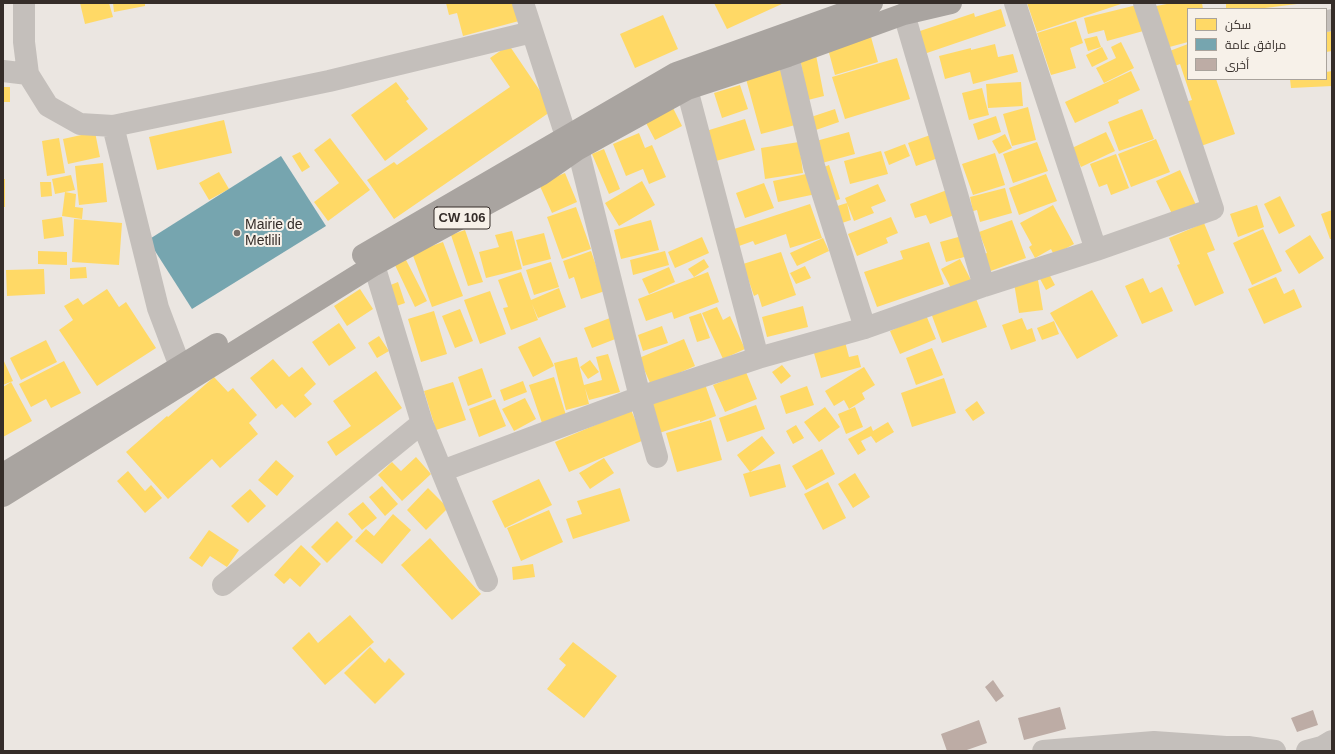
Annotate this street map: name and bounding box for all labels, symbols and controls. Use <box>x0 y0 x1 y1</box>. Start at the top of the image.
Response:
legend <box>1187 8 1327 80</box>
text: سكن <box>1225 18 1251 32</box>
text: مرافق عامة <box>1225 38 1286 52</box>
text: أخرى <box>1225 58 1249 72</box>
road number: CW 106 <box>434 207 490 229</box>
place label: Mairie de Metlili <box>245 217 303 250</box>
marker: Mairie de Metlili <box>232 228 242 238</box>

